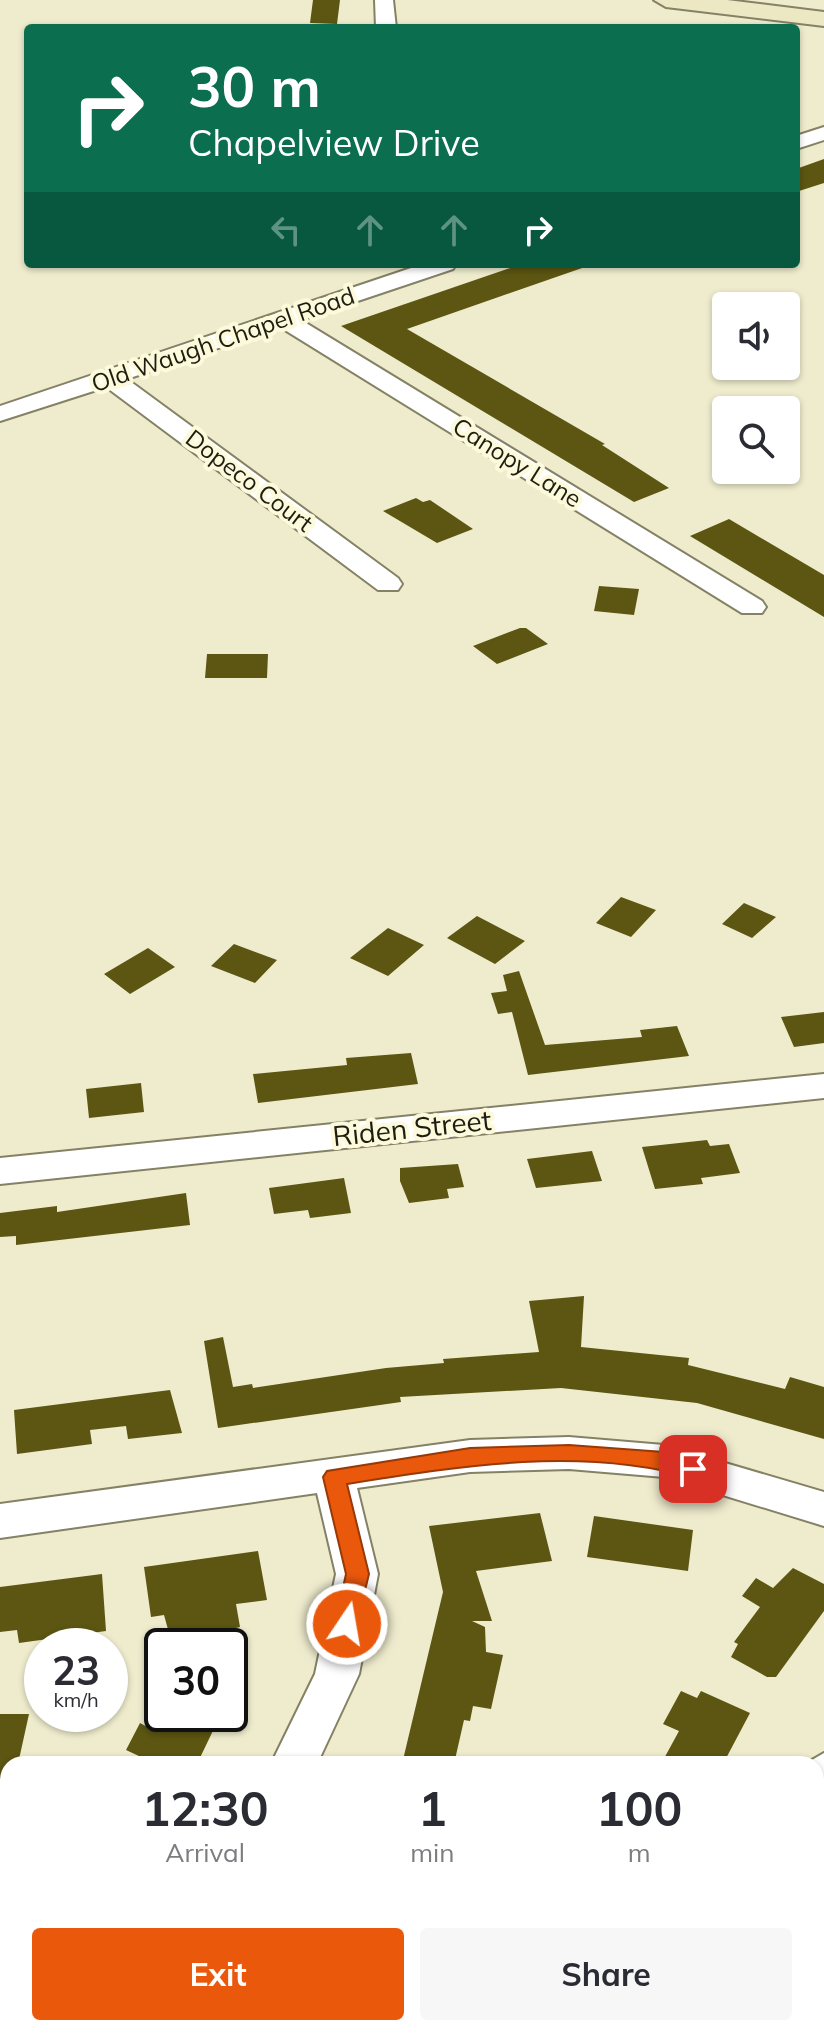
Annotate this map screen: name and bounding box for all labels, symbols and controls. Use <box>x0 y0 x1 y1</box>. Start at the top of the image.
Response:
text: 30 m <box>188 51 321 121</box>
icon: right <box>56 56 160 160</box>
text: Chapelview Drive <box>188 120 480 165</box>
icon: left <box>264 208 308 252</box>
icon: ahead <box>348 208 392 252</box>
icon: ahead <box>432 208 476 252</box>
icon: right <box>516 208 560 252</box>
street label: Old Waugh Chapel Road <box>87 280 358 398</box>
map controls <box>712 292 800 484</box>
button: sound <box>712 292 800 380</box>
button: search <box>712 396 800 484</box>
street label: Canopy Lane <box>448 411 587 514</box>
street label: Dopeco Court <box>180 423 319 538</box>
street label: Riden Street <box>331 1102 493 1153</box>
pin <box>659 1435 727 1503</box>
icon: arrive <box>671 1447 715 1491</box>
position arrow <box>305 1582 389 1666</box>
speed limit sign: 30 <box>144 1628 248 1732</box>
text: 23 <box>52 1645 100 1695</box>
text: km/h <box>53 1687 99 1712</box>
text: 12:30 <box>142 1778 269 1838</box>
text: 1 <box>418 1778 447 1838</box>
text: 100 <box>596 1778 682 1838</box>
text: Arrival <box>165 1836 245 1869</box>
text: min <box>410 1836 454 1869</box>
text: m <box>628 1836 651 1869</box>
button: Exit <box>32 1928 404 2020</box>
button: Share <box>420 1928 792 2020</box>

